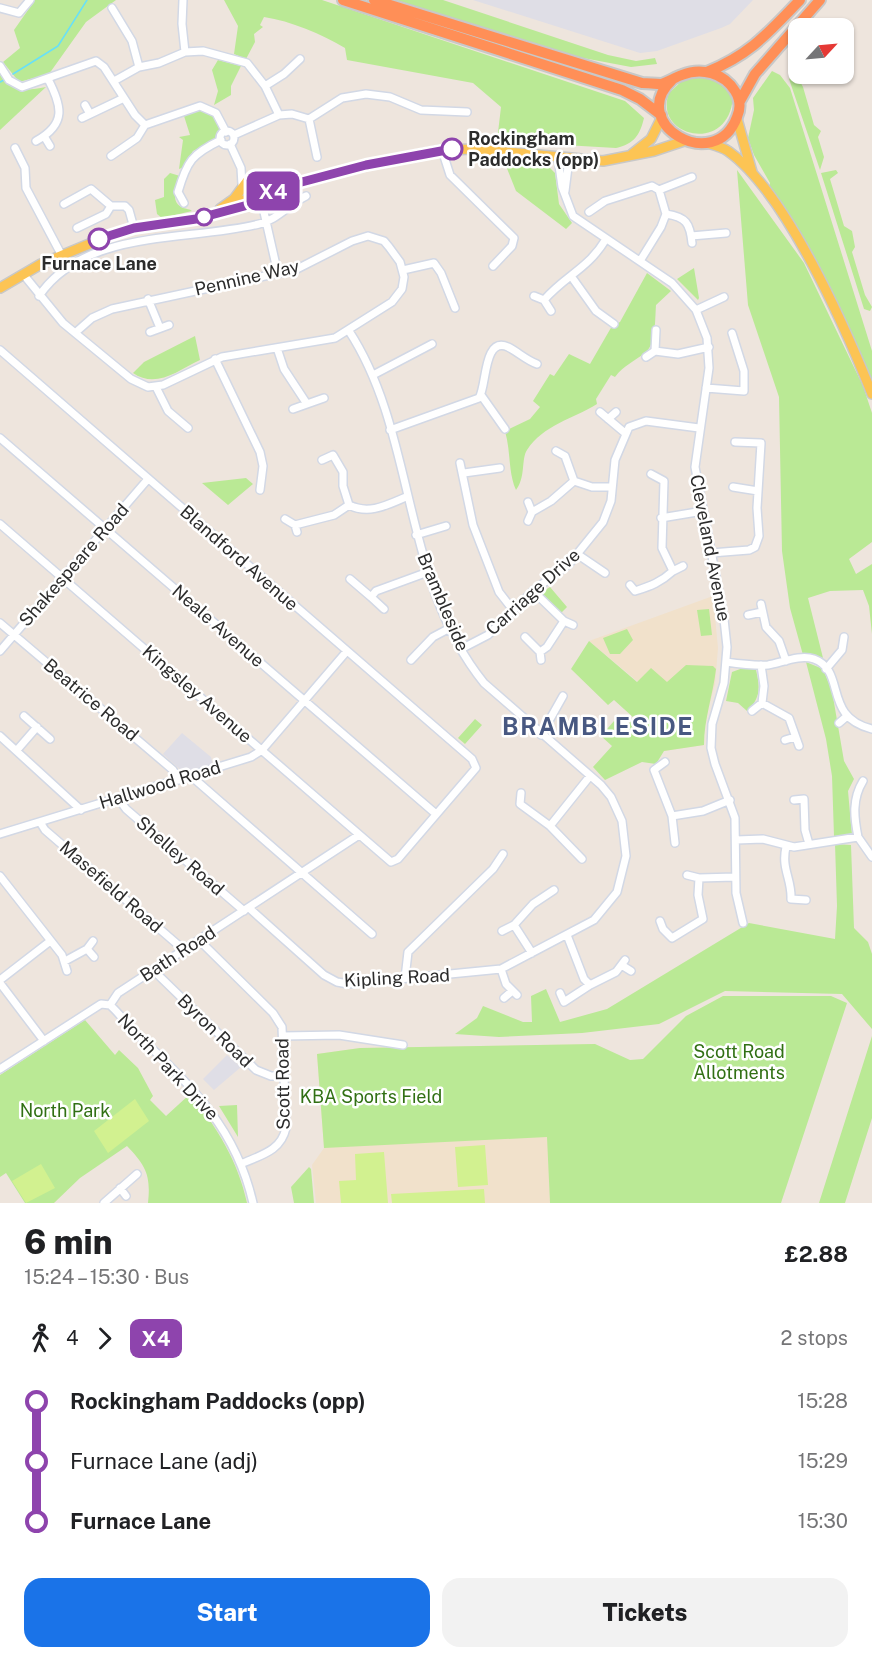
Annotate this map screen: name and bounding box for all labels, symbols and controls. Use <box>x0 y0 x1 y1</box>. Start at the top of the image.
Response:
north arrow <box>788 18 854 84</box>
map controls <box>788 18 854 84</box>
place label: Rockingham Paddocks (opp) <box>468 128 599 170</box>
marker: Rockingham Paddocks (opp) <box>441 138 463 160</box>
line badge: X4 <box>246 172 300 210</box>
text: X4 <box>259 179 287 204</box>
unlabelled marker <box>195 208 213 226</box>
marker: Furnace Lane <box>88 228 110 250</box>
place label: Furnace Lane <box>41 253 157 274</box>
street label: Pennine Way <box>192 255 302 300</box>
street label: Cleveland Avenue <box>686 473 735 623</box>
street label: Shakespeare Road <box>15 499 133 630</box>
street label: Blandford Avenue <box>176 501 303 615</box>
street label: Carriage Drive <box>481 544 584 639</box>
street label: Brambleside <box>413 550 474 654</box>
street label: Neale Avenue <box>168 580 269 671</box>
street label: Kingsley Avenue <box>138 640 256 747</box>
street label: Beatrice Road <box>40 654 143 745</box>
district label: BRAMBLESIDE <box>502 712 694 740</box>
street label: Hallwood Road <box>97 756 223 813</box>
street label: Shelley Road <box>132 812 229 899</box>
street label: Masefield Road <box>56 836 167 937</box>
street label: Bath Road <box>136 921 220 986</box>
street label: Kipling Road <box>343 964 451 991</box>
street label: Byron Road <box>173 990 257 1072</box>
street label: North Park Drive <box>114 1009 223 1124</box>
street label: Scott Road <box>271 1038 294 1130</box>
park label: Scott Road Allotments <box>693 1041 785 1083</box>
park label: KBA Sports Field <box>300 1086 442 1107</box>
park label: North Park <box>20 1100 110 1121</box>
text: 6 min <box>24 1223 113 1261</box>
text: £2.88 <box>784 1241 848 1267</box>
text: 15:24 – 15:30 · Bus <box>24 1265 189 1289</box>
icon: walk <box>24 1322 57 1355</box>
icon: forward <box>88 1322 121 1355</box>
text: 4 <box>66 1326 79 1350</box>
text: X4 <box>142 1326 170 1351</box>
text: 2 stops <box>781 1326 848 1350</box>
text: Rockingham Paddocks (opp) <box>70 1388 366 1414</box>
text: 15:28 <box>797 1389 848 1413</box>
text: Furnace Lane (adj) <box>70 1448 258 1474</box>
text: 15:29 <box>798 1449 848 1473</box>
text: Furnace Lane <box>70 1508 211 1534</box>
text: 15:30 <box>798 1509 848 1533</box>
button: Start <box>24 1578 430 1647</box>
button: Tickets <box>442 1578 848 1647</box>

